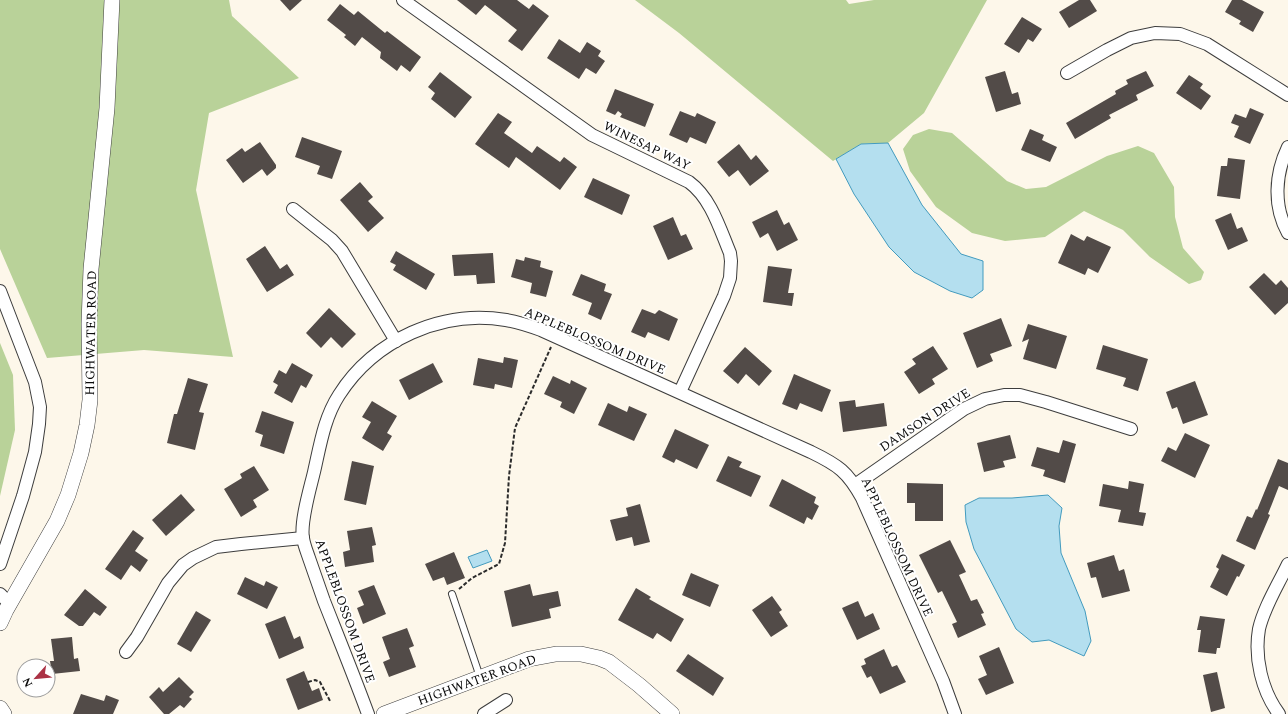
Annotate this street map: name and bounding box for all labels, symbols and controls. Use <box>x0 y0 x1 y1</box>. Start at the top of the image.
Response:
street label: WINESAP WAY <box>600 116 694 176</box>
street label: HIGHWATER ROAD <box>80 270 102 396</box>
street label: APPLEBLOSSOM DRIVE <box>521 302 669 380</box>
street label: DAMSON DRIVE <box>876 383 974 457</box>
street label: APPLEBLOSSOM DRIVE <box>856 474 938 620</box>
street label: APPLEBLOSSOM DRIVE <box>310 536 380 686</box>
street label: HIGHWATER ROAD <box>415 649 539 711</box>
north arrow <box>16 658 56 698</box>
text: N <box>18 674 37 690</box>

